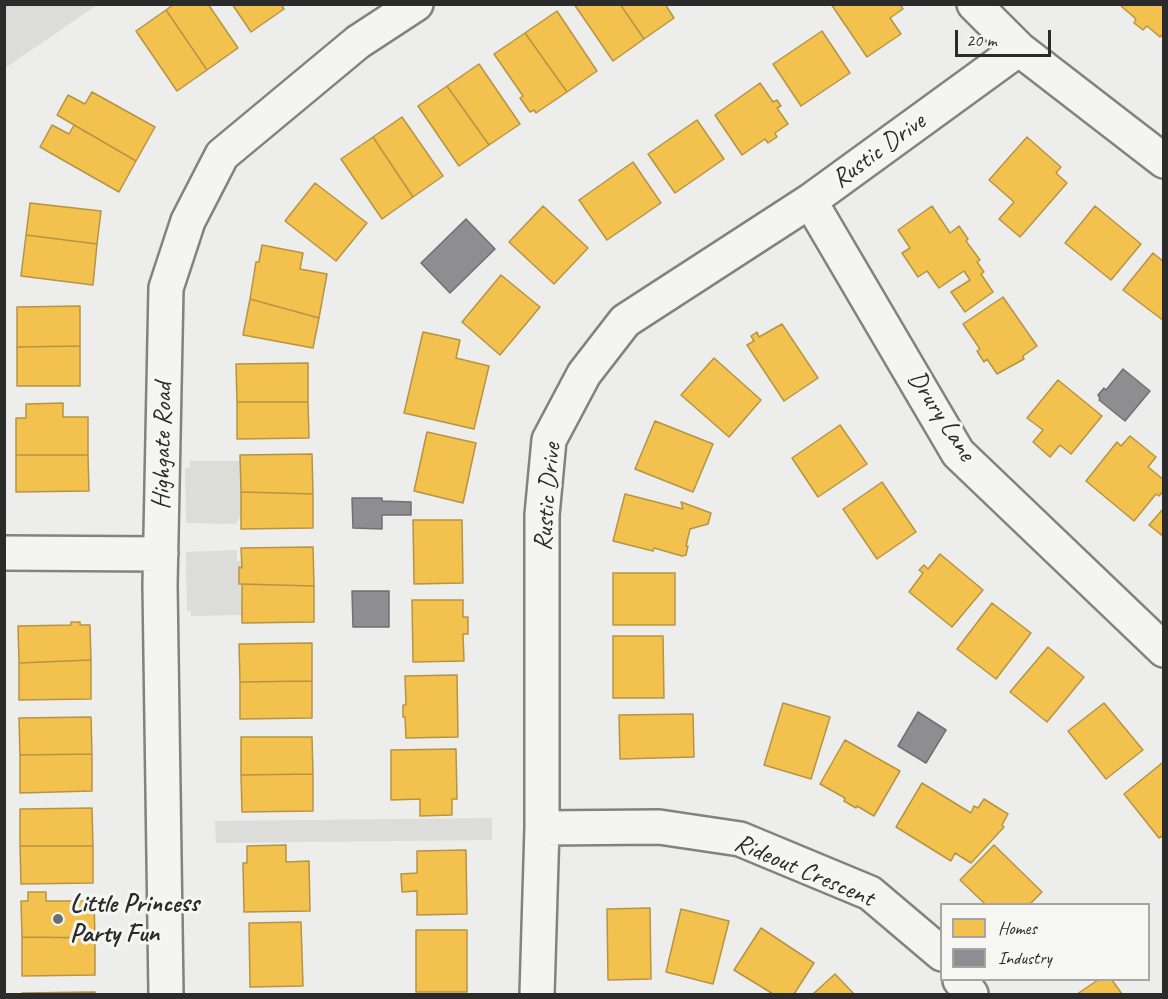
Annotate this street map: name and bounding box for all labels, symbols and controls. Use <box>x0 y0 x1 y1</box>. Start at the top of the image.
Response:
scale bar <box>958 18 1054 56</box>
text: 20 m <box>966 29 997 51</box>
street label: Rustic Drive <box>826 107 932 195</box>
street label: Drury Lane <box>900 365 982 467</box>
street label: Highgate Road <box>146 382 180 510</box>
street label: Rustic Drive <box>528 442 568 552</box>
street label: Rideout Crescent <box>730 828 878 914</box>
place label: Little Princess Party Fun <box>70 888 199 950</box>
legend <box>940 903 1150 981</box>
marker: Little Princess Party Fun <box>51 912 65 926</box>
text: Homes <box>998 917 1037 939</box>
text: Industry <box>998 947 1052 969</box>

